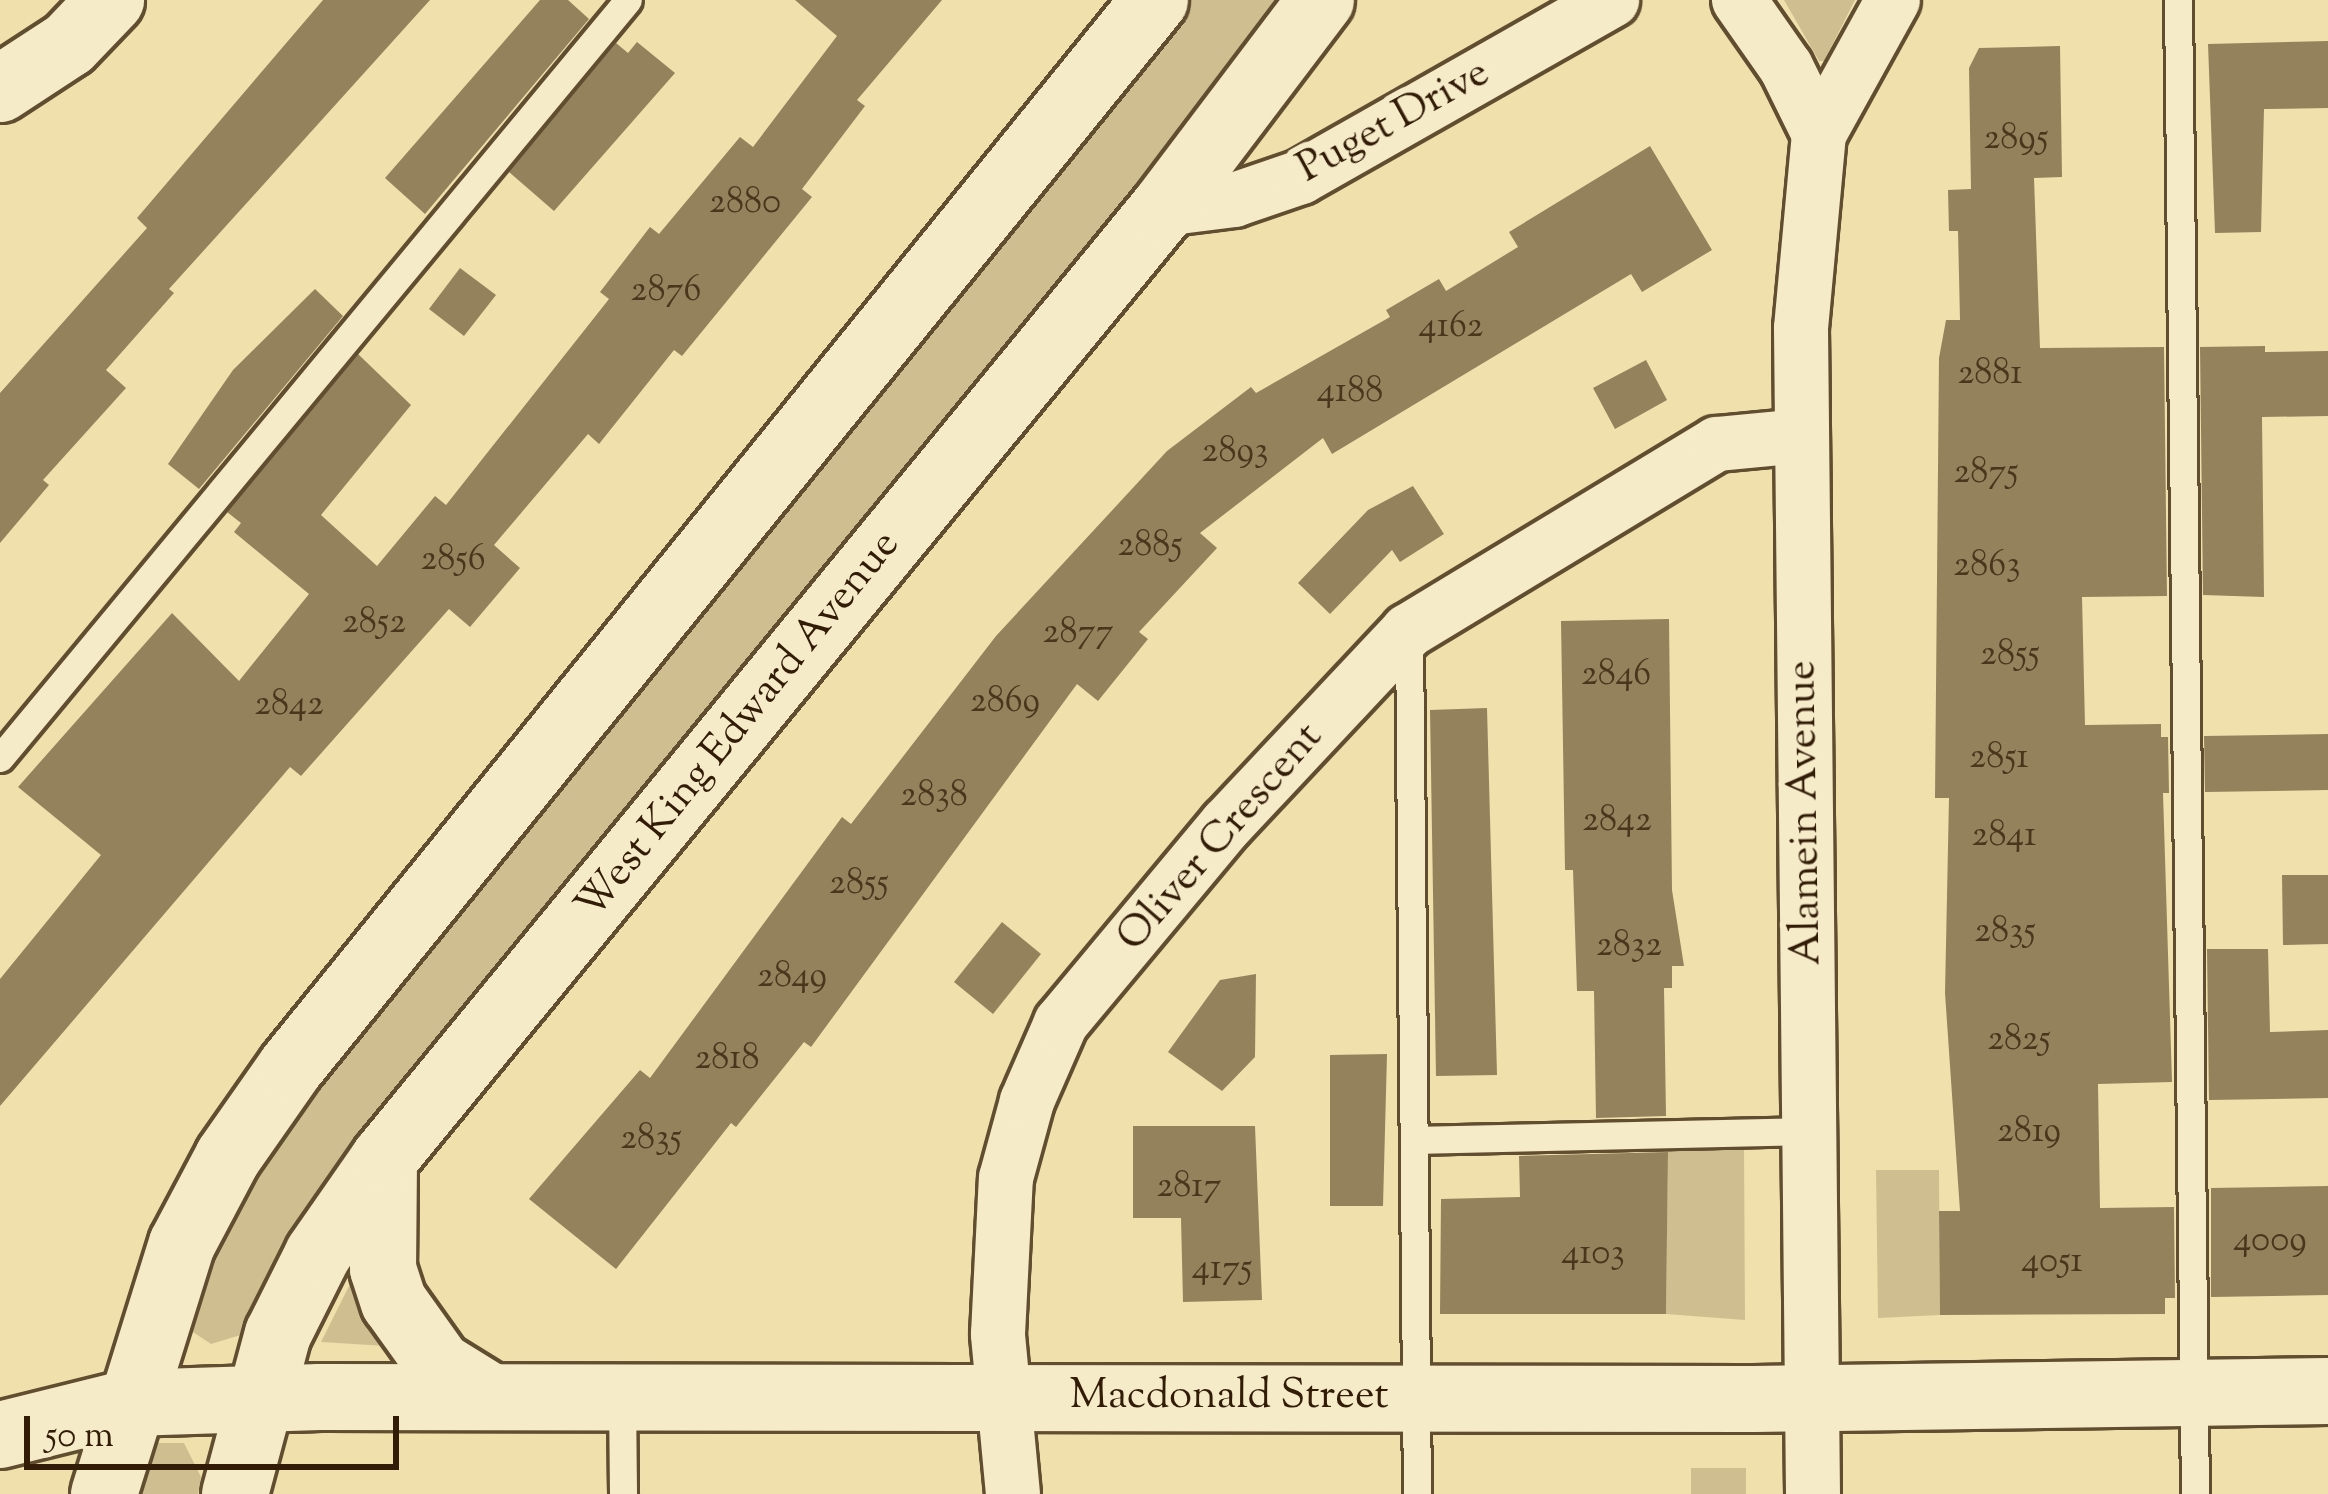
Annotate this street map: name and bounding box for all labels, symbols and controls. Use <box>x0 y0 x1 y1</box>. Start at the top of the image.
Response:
street label: Puget Drive <box>1289 49 1499 195</box>
house number: 2895 <box>1983 118 2049 162</box>
house number: 2880 <box>709 182 781 226</box>
house number: 2876 <box>631 270 701 314</box>
house number: 4162 <box>1419 306 1483 350</box>
house number: 2881 <box>1957 353 2023 397</box>
house number: 4188 <box>1317 371 1383 415</box>
house number: 2893 <box>1202 431 1268 475</box>
house number: 2875 <box>1953 452 2019 496</box>
street label: West King Edward Avenue <box>567 521 911 931</box>
house number: 2885 <box>1117 525 1183 569</box>
house number: 2856 <box>420 539 486 583</box>
house number: 2863 <box>1953 545 2021 589</box>
house number: 2852 <box>342 602 406 646</box>
house number: 2877 <box>1043 612 1113 656</box>
house number: 2855 <box>1980 634 2040 678</box>
house number: 2846 <box>1581 654 1651 698</box>
street label: Alamein Avenue <box>1778 660 1834 966</box>
house number: 2869 <box>970 681 1040 725</box>
house number: 2842 <box>254 684 324 728</box>
street label: Oliver Crescent <box>1108 713 1334 963</box>
house number: 2851 <box>1969 737 2029 781</box>
house number: 2838 <box>900 775 968 819</box>
house number: 2842 <box>1582 800 1652 844</box>
house number: 2841 <box>1972 815 2036 859</box>
house number: 2855 <box>829 863 889 907</box>
house number: 2835 <box>1974 911 2036 955</box>
house number: 2832 <box>1596 925 1662 969</box>
house number: 2849 <box>757 956 827 1000</box>
house number: 2825 <box>1987 1019 2051 1063</box>
house number: 2818 <box>694 1038 760 1082</box>
house number: 2819 <box>1997 1111 2061 1155</box>
house number: 2835 <box>620 1118 682 1162</box>
house number: 2817 <box>1156 1166 1222 1210</box>
house number: 4009 <box>2233 1220 2307 1264</box>
house number: 4103 <box>1561 1233 1625 1277</box>
house number: 4051 <box>2021 1241 2083 1285</box>
house number: 4175 <box>1192 1248 1252 1292</box>
street label: Macdonald Street <box>1069 1372 1389 1422</box>
scale bar <box>30 1392 405 1466</box>
text: 50 m <box>45 1411 114 1463</box>

